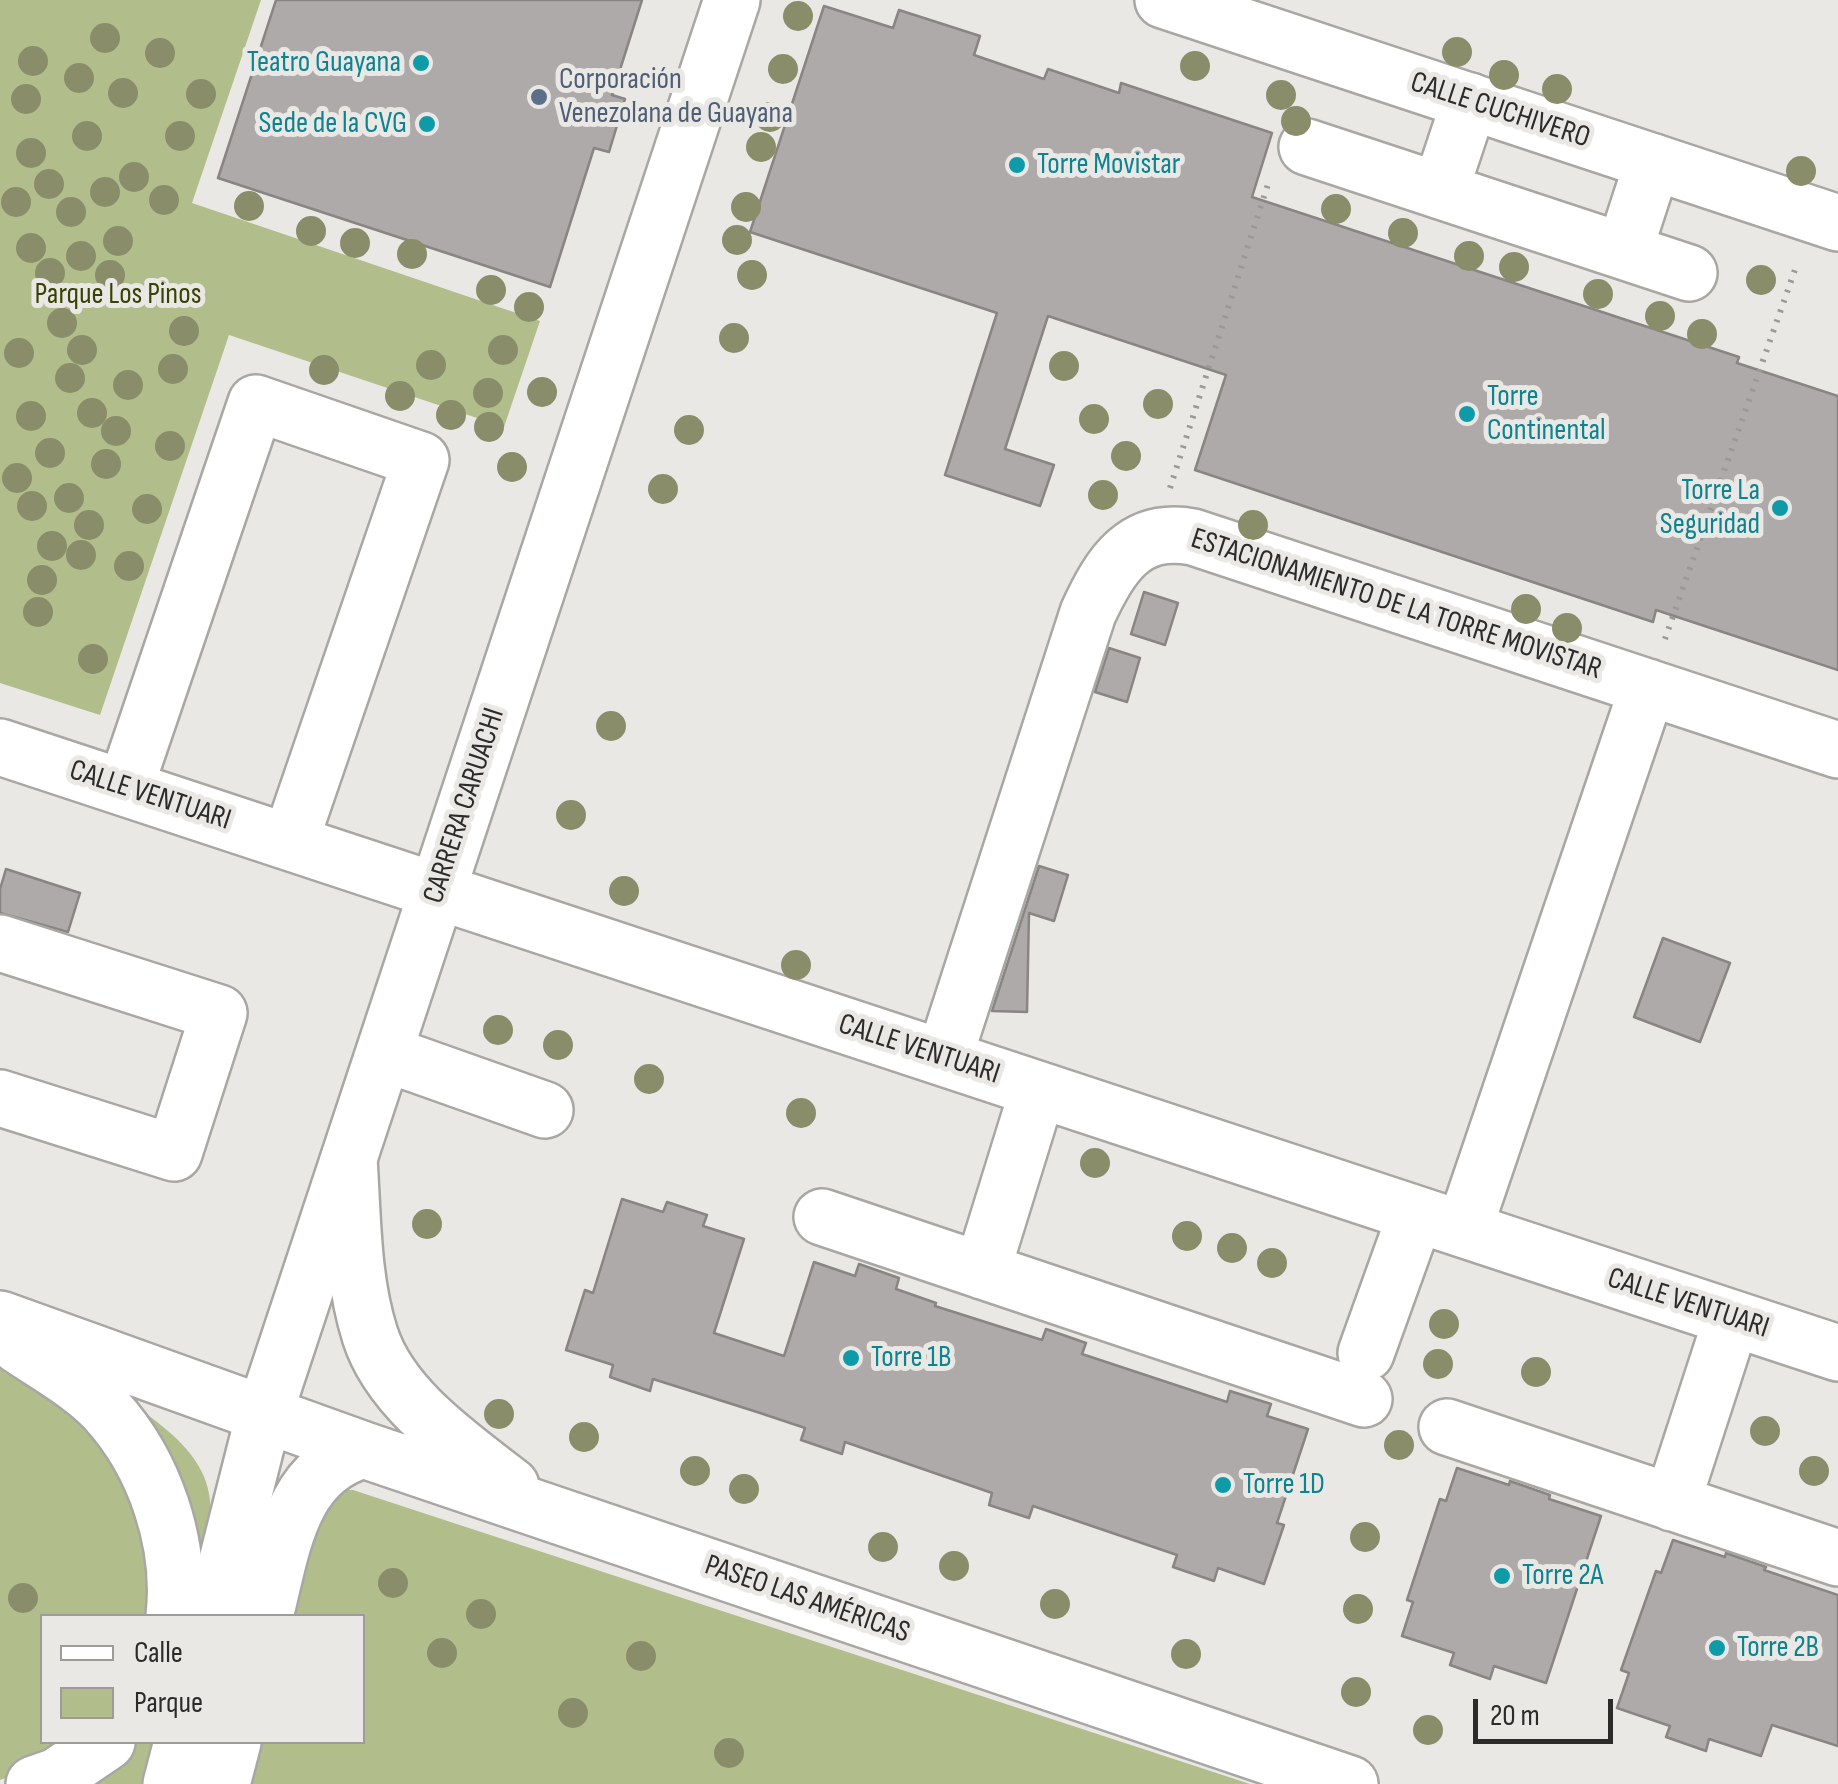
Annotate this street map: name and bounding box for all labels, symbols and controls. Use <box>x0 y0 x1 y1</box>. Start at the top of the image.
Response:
place label: Teatro Guayana <box>247 45 401 81</box>
marker: Teatro Guayana <box>410 52 432 74</box>
place label: Corporación Venezolana de Guayana <box>559 62 793 132</box>
street label: CALLE CUCHIVERO <box>1406 65 1594 157</box>
marker: Corporación Venezolana de Guayana <box>528 86 550 108</box>
place label: Sede de la CVG <box>259 106 407 142</box>
marker: Sede de la CVG <box>416 113 438 135</box>
place label: Torre Movistar <box>1037 147 1180 183</box>
marker: Torre Movistar <box>1006 154 1028 176</box>
park label: Parque Los Pinos <box>35 277 201 313</box>
place label: Torre Continental <box>1487 379 1606 450</box>
marker: Torre Continental <box>1456 403 1478 425</box>
place label: Torre La Seguridad <box>1660 473 1760 544</box>
marker: Torre La Seguridad <box>1769 497 1791 519</box>
street label: ESTACIONAMIENTO DE LA TORRE MOVISTAR <box>1186 522 1606 688</box>
street label: CARRERA CARUACHI <box>417 704 513 908</box>
street label: CALLE VENTUARI <box>65 753 235 839</box>
street label: CALLE VENTUARI <box>834 1007 1004 1093</box>
street label: CALLE VENTUARI <box>1603 1261 1773 1347</box>
place label: Torre 1B <box>871 1340 951 1376</box>
marker: Torre 1B <box>840 1347 862 1369</box>
place label: Torre 1D <box>1243 1467 1325 1503</box>
marker: Torre 1D <box>1212 1474 1234 1496</box>
street label: PASEO LAS AMÉRICAS <box>700 1548 914 1652</box>
place label: Torre 2A <box>1522 1558 1603 1594</box>
marker: Torre 2A <box>1491 1565 1513 1587</box>
legend <box>40 1614 365 1744</box>
place label: Torre 2B <box>1737 1630 1819 1666</box>
text: Calle <box>134 1635 183 1671</box>
marker: Torre 2B <box>1706 1637 1728 1659</box>
scale bar <box>1478 1679 1618 1741</box>
text: Parque <box>134 1685 203 1721</box>
text: 20 m <box>1490 1698 1540 1734</box>

